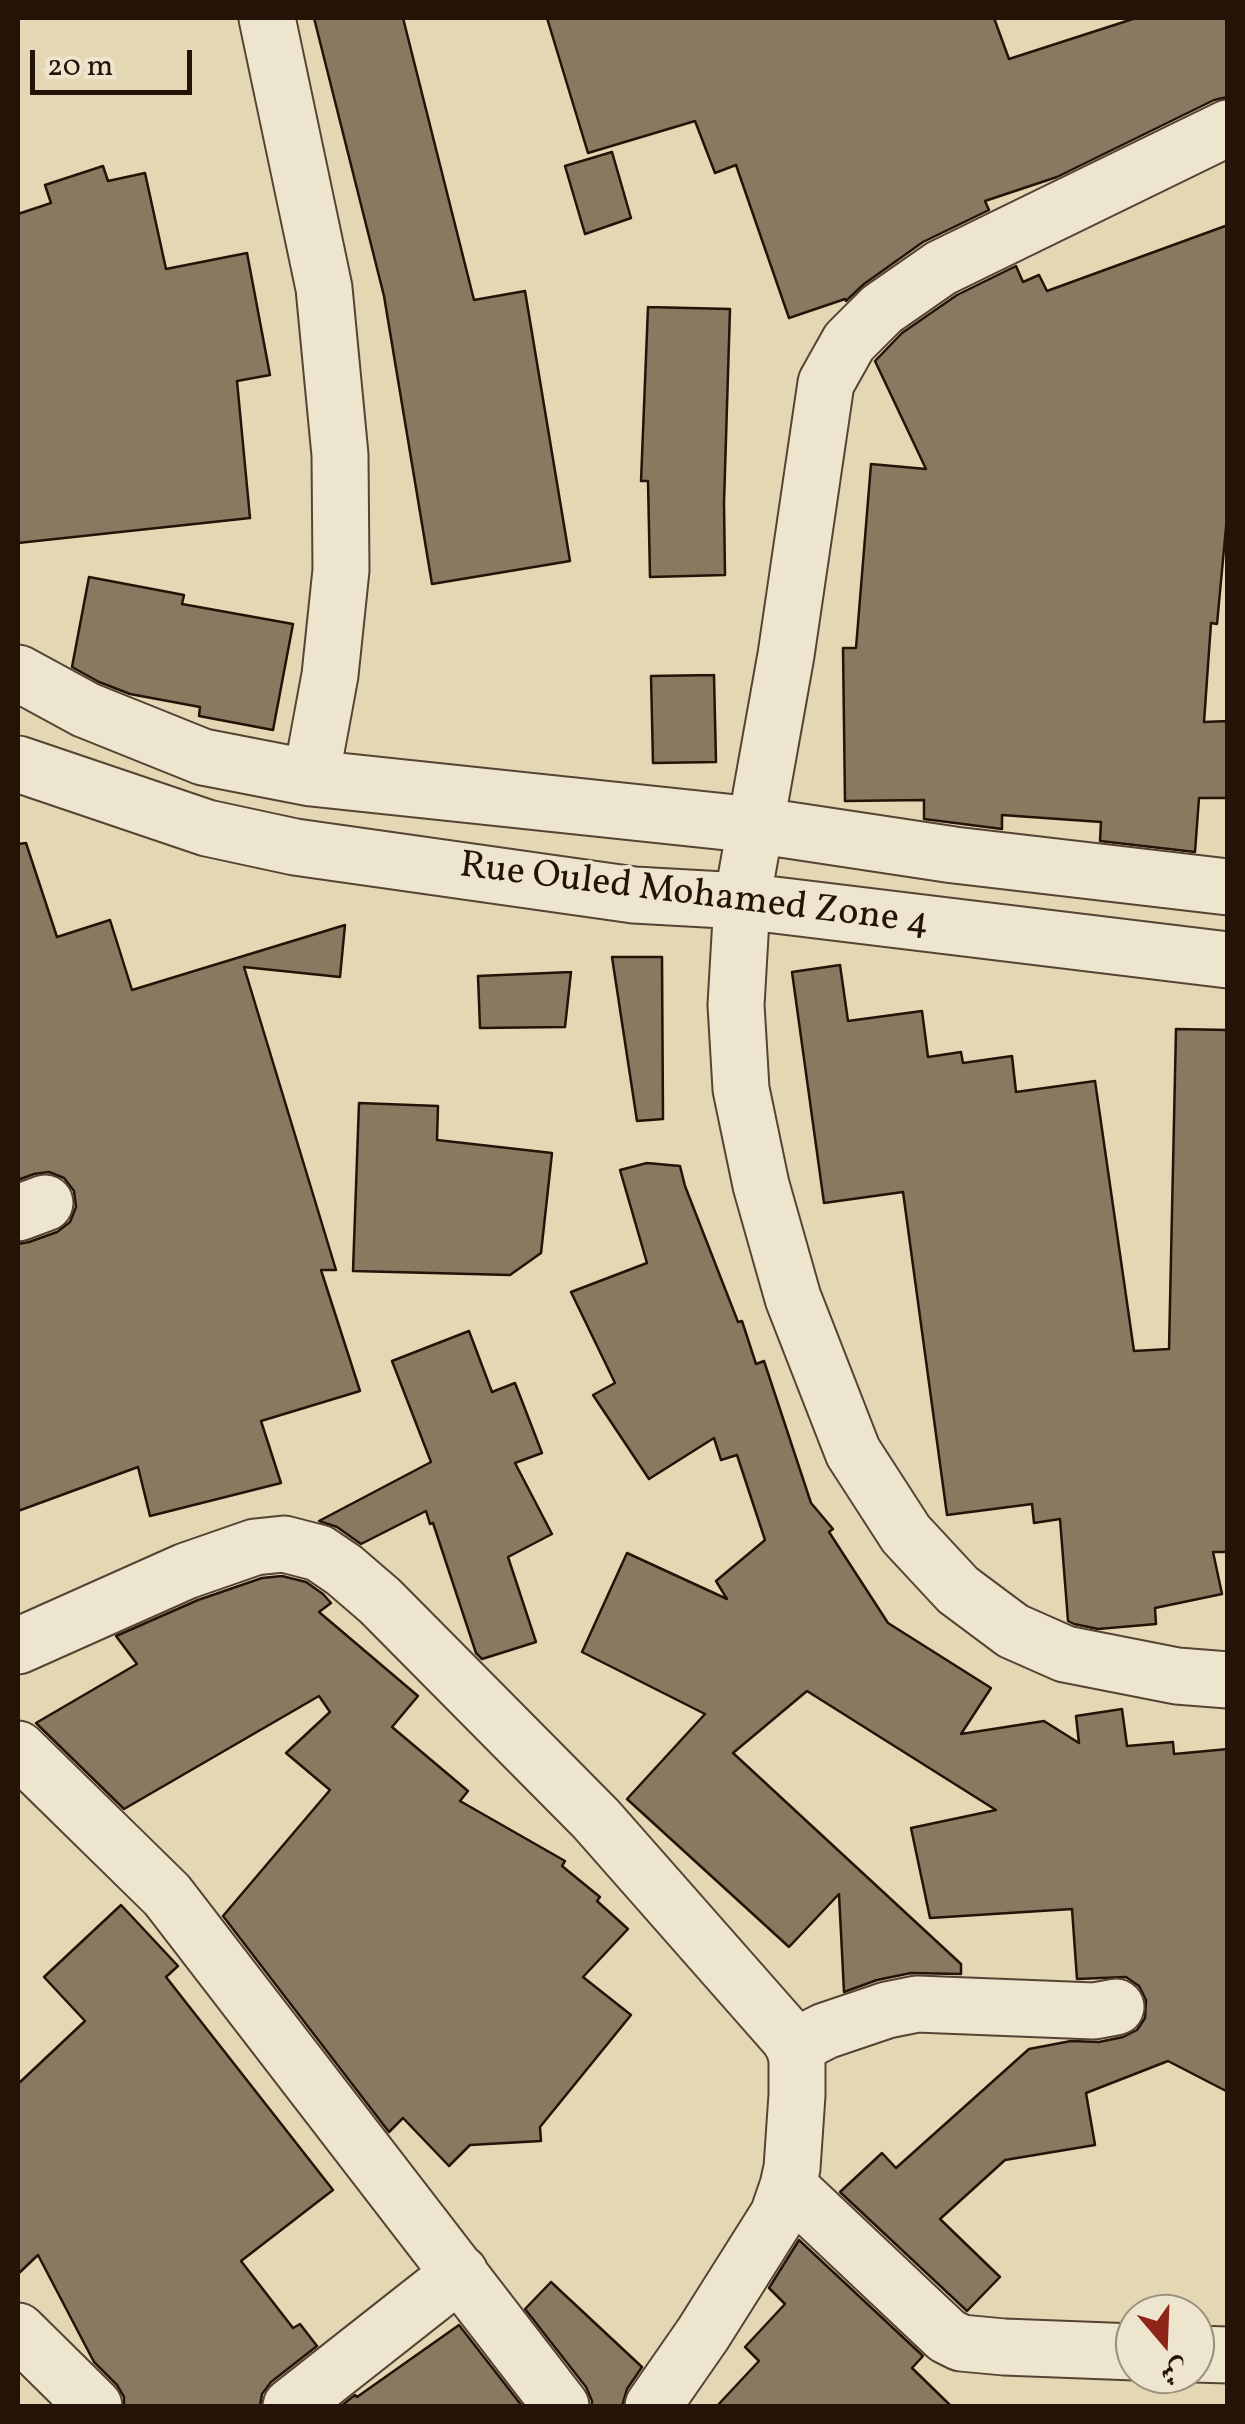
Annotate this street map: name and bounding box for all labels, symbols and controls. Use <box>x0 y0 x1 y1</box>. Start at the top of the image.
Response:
scale bar <box>35 30 198 92</box>
text: 20 m <box>47 46 113 88</box>
street label: Rue Ouled Mohamed Zone 4 <box>457 846 931 948</box>
north arrow <box>1115 2294 1215 2394</box>
text: ش <box>1155 2348 1194 2394</box>

